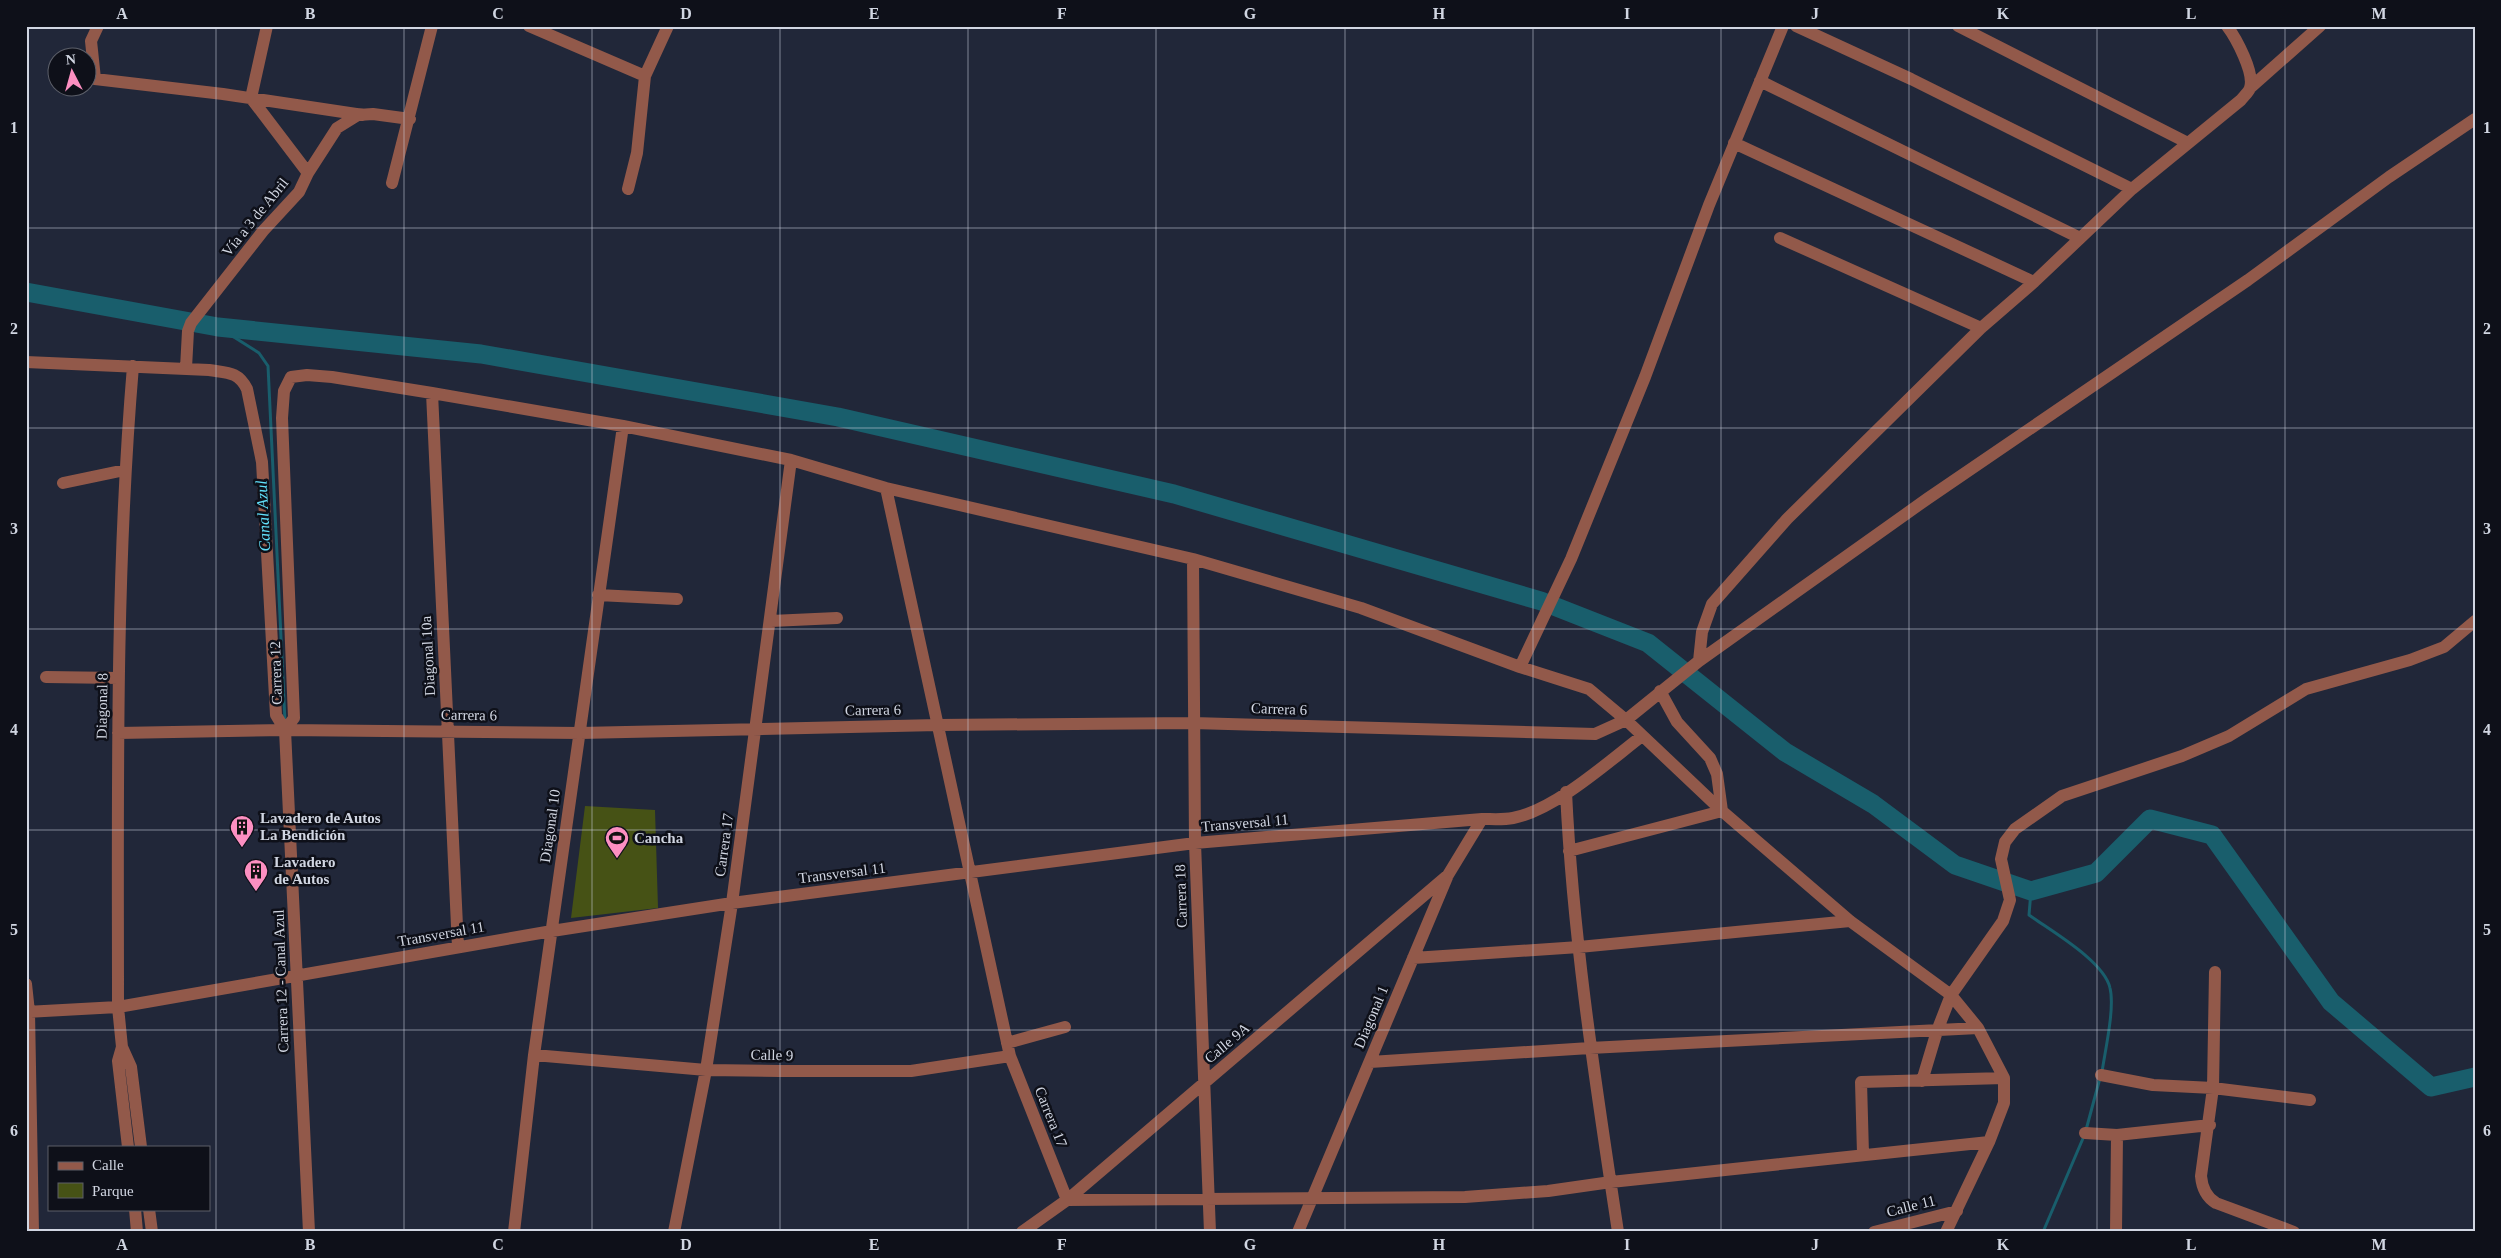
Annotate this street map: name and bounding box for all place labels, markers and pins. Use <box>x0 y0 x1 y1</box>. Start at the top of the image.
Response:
place label: Lavadero de Autos La Bendición <box>260 810 381 843</box>
building icon: Lavadero de Autos La Bendición <box>229 814 255 848</box>
sports icon: Cancha <box>604 825 630 859</box>
place label: Cancha <box>634 830 684 846</box>
place label: Lavadero de Autos <box>274 854 335 887</box>
building icon: Lavadero de Autos <box>243 858 269 892</box>

